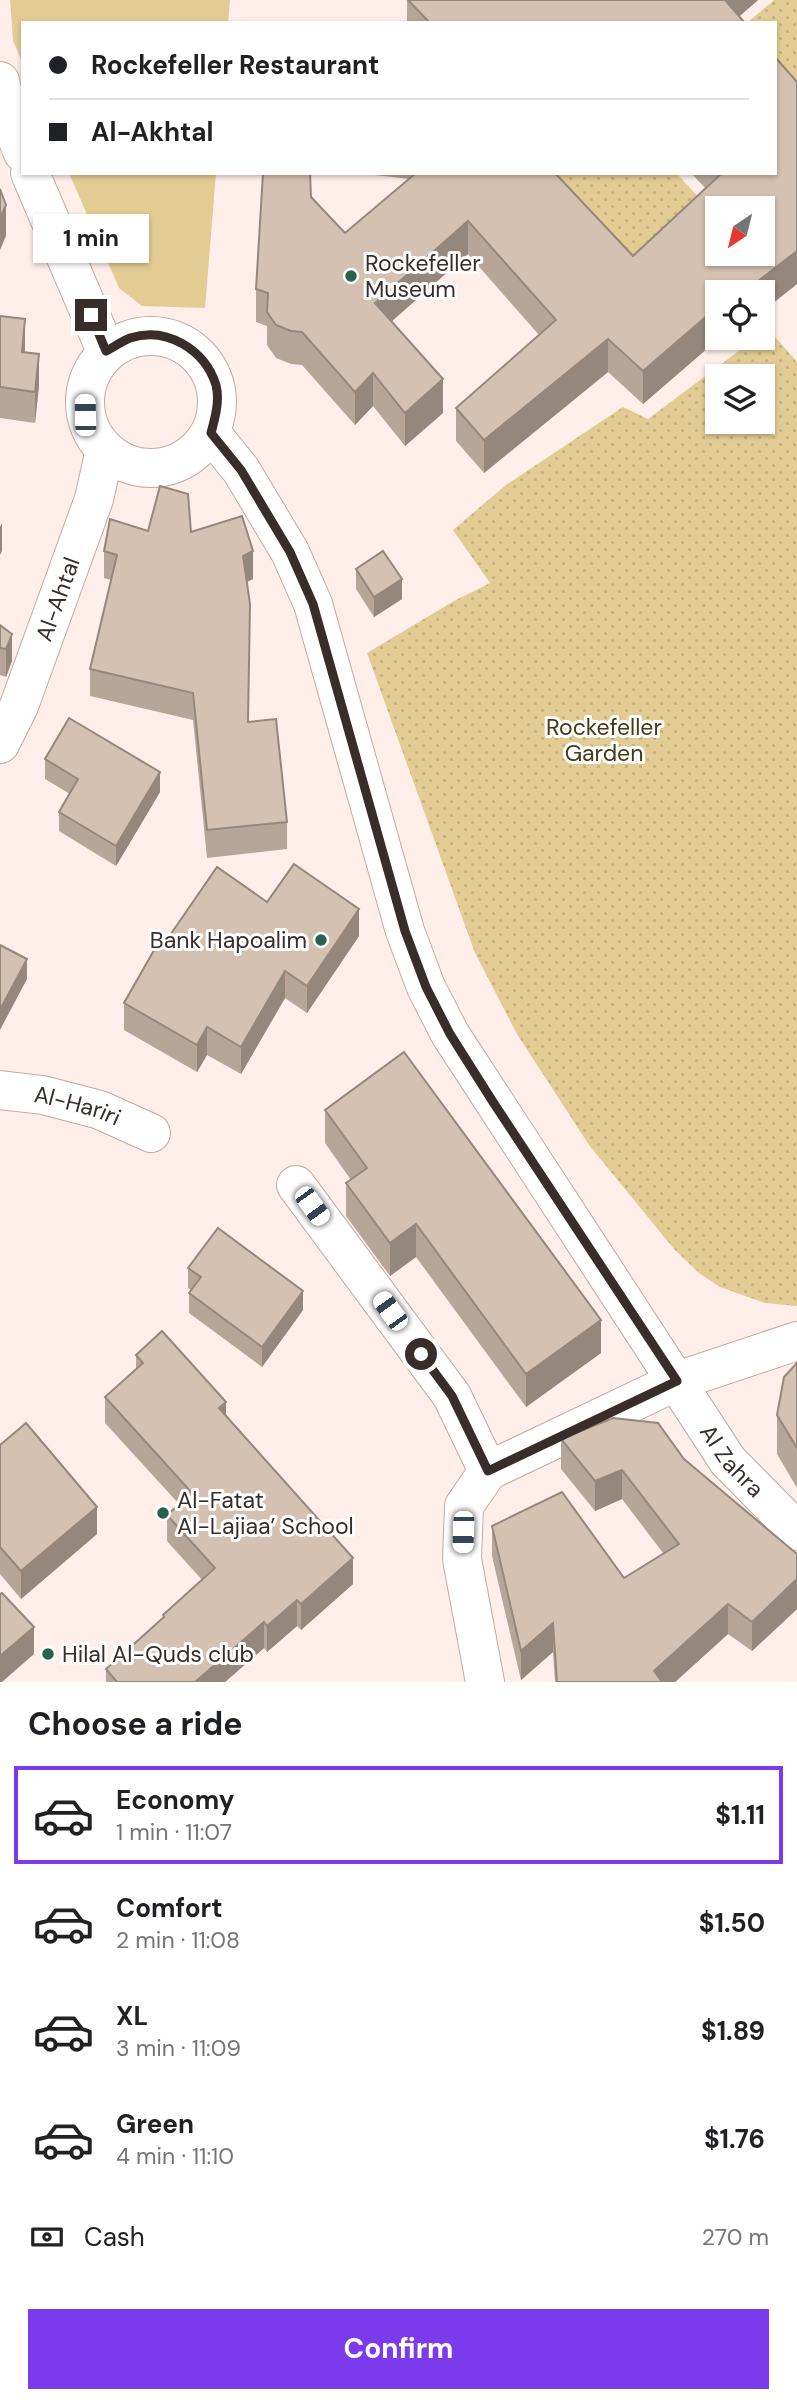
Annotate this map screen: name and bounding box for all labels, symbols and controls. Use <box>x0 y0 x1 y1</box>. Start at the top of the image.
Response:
text: Rockefeller Restaurant <box>91 48 379 82</box>
text: Al-Akhtal <box>91 115 214 149</box>
north arrow <box>705 196 775 266</box>
map controls <box>705 196 775 434</box>
callout: 1 min <box>33 214 149 262</box>
text: 1 min <box>63 223 119 253</box>
place label: Rockefeller Museum <box>365 248 481 304</box>
marker: Rockefeller Museum <box>343 268 359 284</box>
button: locate <box>705 280 775 350</box>
route end <box>75 299 107 331</box>
button: layers <box>705 364 775 434</box>
car <box>75 394 96 436</box>
street label: Al-Ahtal <box>29 553 87 645</box>
park label: Rockefeller Garden <box>546 712 662 768</box>
place label: Bank Hapoalim <box>150 925 307 955</box>
marker: Bank Hapoalim <box>313 932 329 948</box>
street label: Al-Hariri <box>32 1079 126 1132</box>
car <box>292 1183 333 1229</box>
car <box>370 1288 411 1334</box>
route start <box>405 1338 437 1370</box>
street label: Al Zahra <box>693 1419 770 1504</box>
place label: Al-Fatat Al-Lajiaa’ School <box>177 1485 354 1541</box>
marker: Al-Fatat Al-Lajiaa’ School <box>155 1505 171 1521</box>
car <box>452 1511 475 1553</box>
place label: Hilal Al-Quds club <box>62 1639 254 1669</box>
marker: Hilal Al-Quds club <box>40 1646 56 1662</box>
text: Choose a ride <box>28 1703 243 1745</box>
text: Economy <box>116 1783 234 1817</box>
icon: car <box>32 1784 95 1847</box>
text: $1.11 <box>715 1798 765 1832</box>
text: 1 min · 11:07 <box>116 1817 232 1847</box>
text: Comfort <box>116 1891 222 1925</box>
icon: car <box>32 1892 95 1955</box>
text: $1.50 <box>699 1906 765 1940</box>
text: 2 min · 11:08 <box>116 1925 240 1955</box>
text: XL <box>116 1999 148 2033</box>
icon: car <box>32 2000 95 2063</box>
text: $1.89 <box>701 2014 765 2048</box>
text: 3 min · 11:09 <box>116 2033 241 2063</box>
text: Green <box>116 2107 194 2141</box>
icon: car <box>32 2108 95 2171</box>
text: $1.76 <box>704 2122 765 2156</box>
text: 4 min · 11:10 <box>116 2141 234 2171</box>
icon: cash <box>28 2218 66 2256</box>
text: Cash <box>84 2220 145 2254</box>
text: 270 m <box>702 2222 769 2252</box>
button: Confirm <box>28 2309 769 2389</box>

